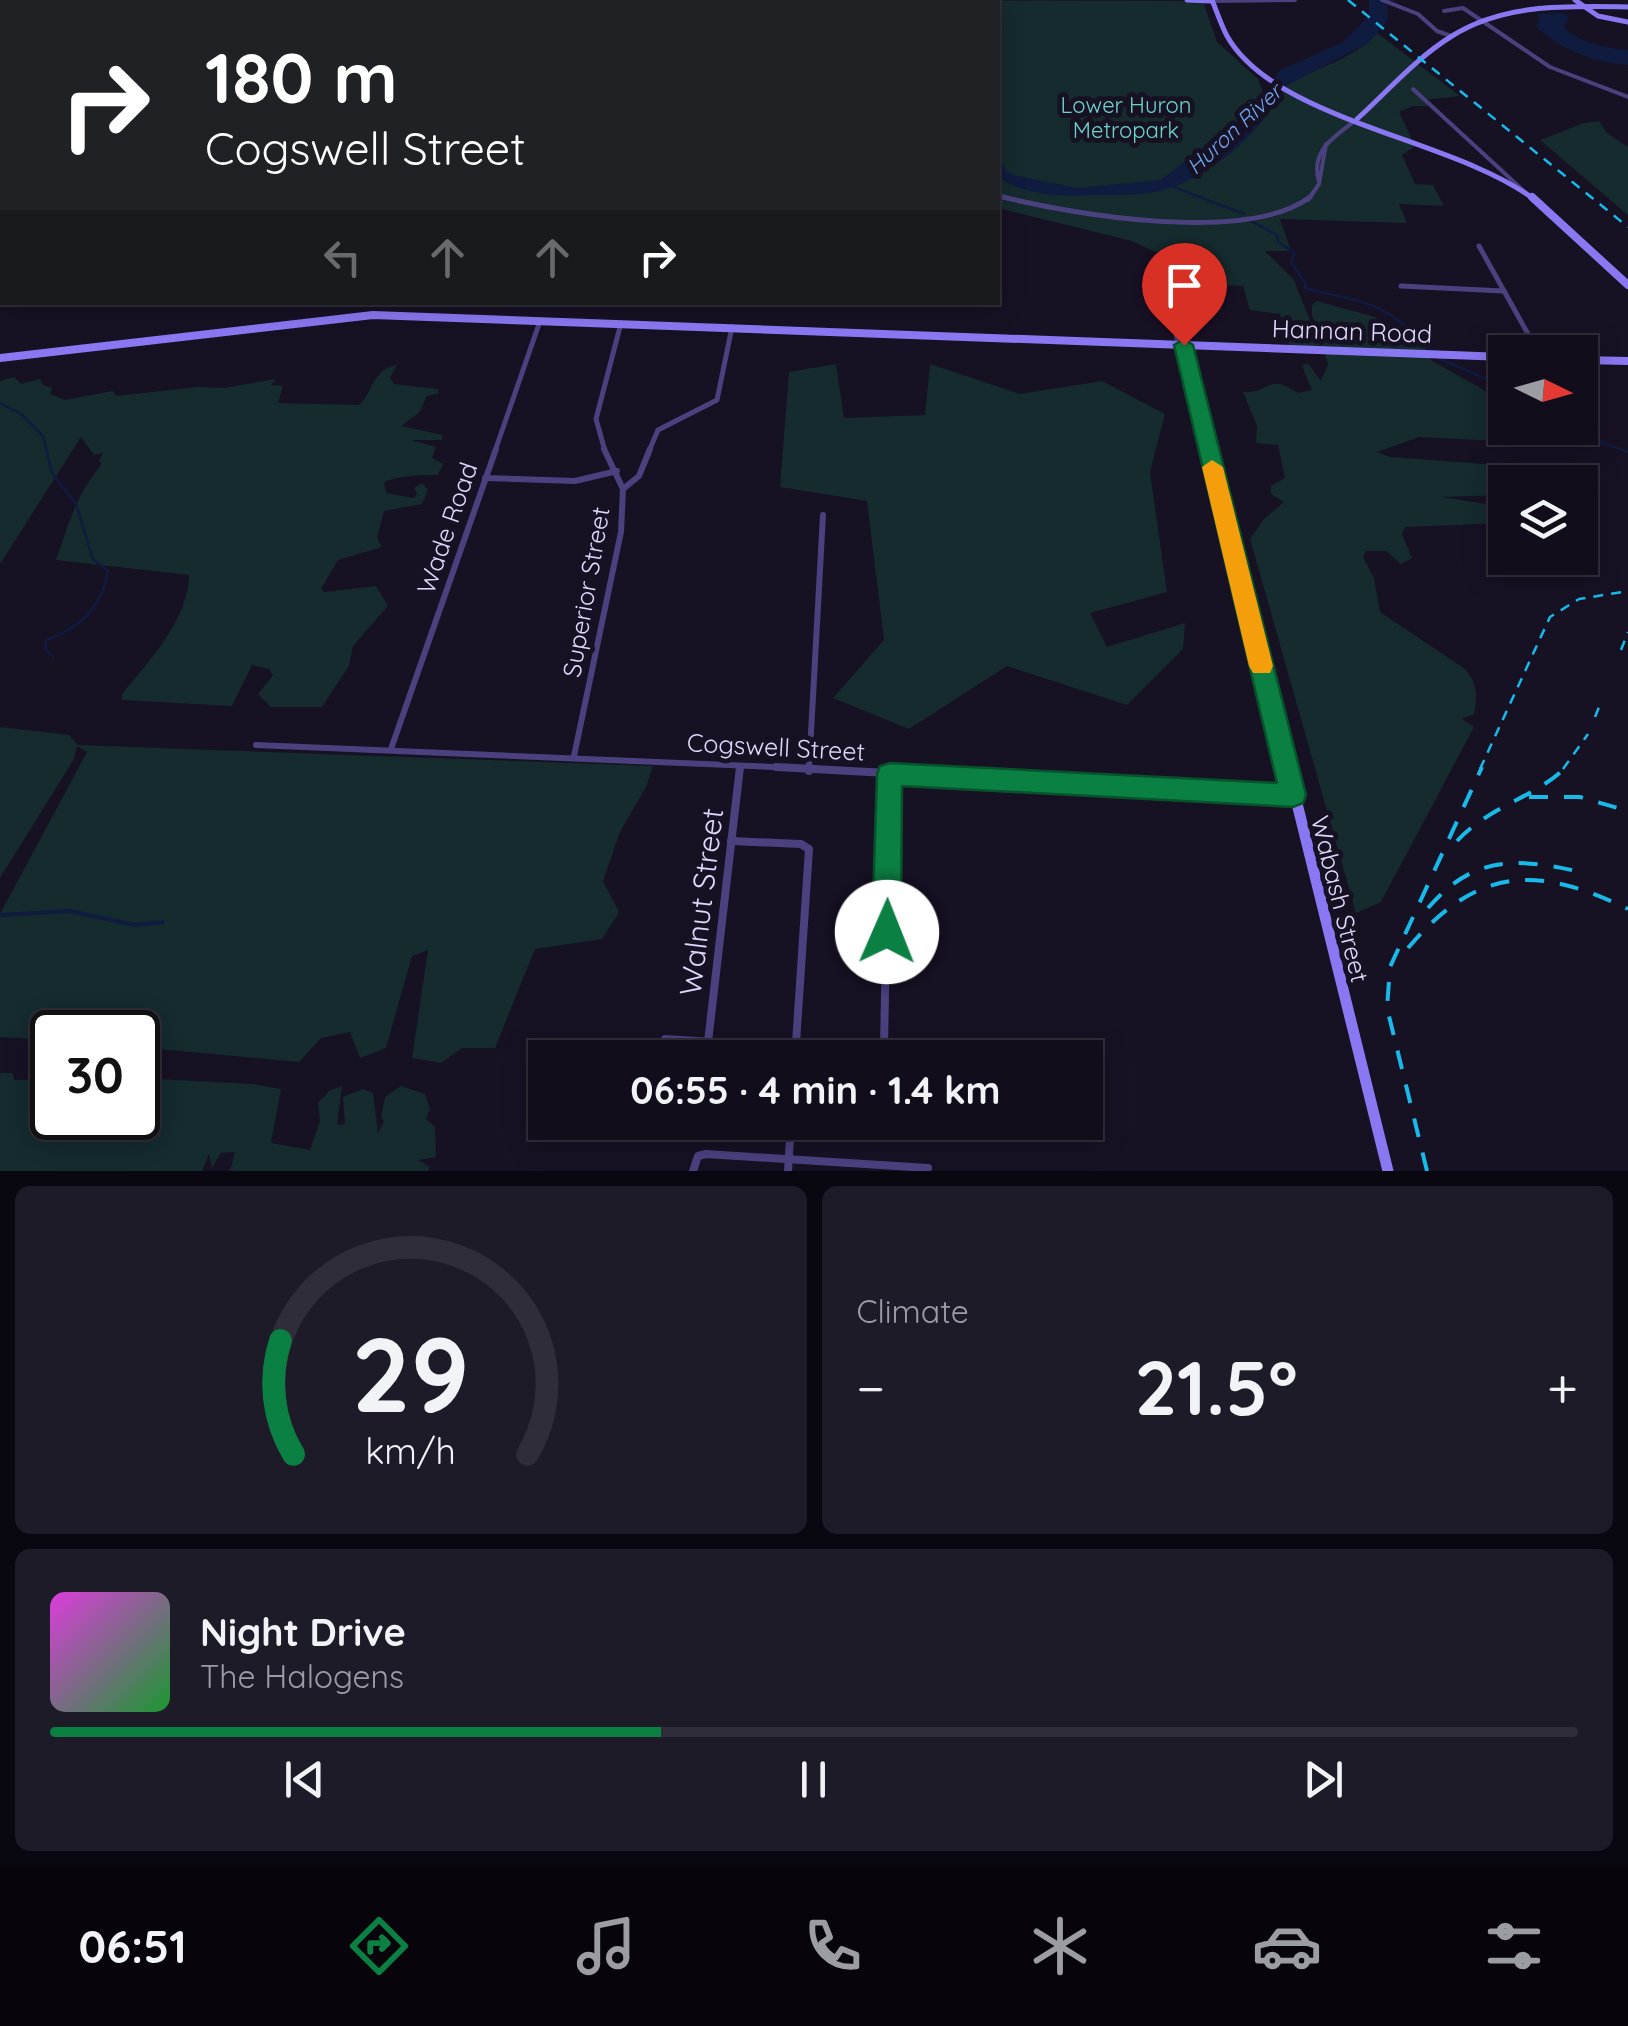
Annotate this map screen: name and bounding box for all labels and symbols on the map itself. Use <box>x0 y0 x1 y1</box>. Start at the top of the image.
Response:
water label: Huron River <box>1180 76 1289 180</box>
park label: Lower Huron Metropark <box>1061 91 1191 144</box>
pin <box>1142 243 1227 346</box>
street label: Hannan Road <box>1271 312 1433 349</box>
north arrow <box>1488 335 1598 445</box>
street label: Wade Road <box>410 458 484 598</box>
street label: Superior Street <box>555 504 616 679</box>
street label: Cogswell Street <box>686 726 866 767</box>
street label: Walnut Street <box>671 806 731 998</box>
street label: Wabash Street <box>1305 812 1376 985</box>
position arrow <box>835 880 939 984</box>
speed limit sign: 30 <box>30 1010 160 1140</box>

